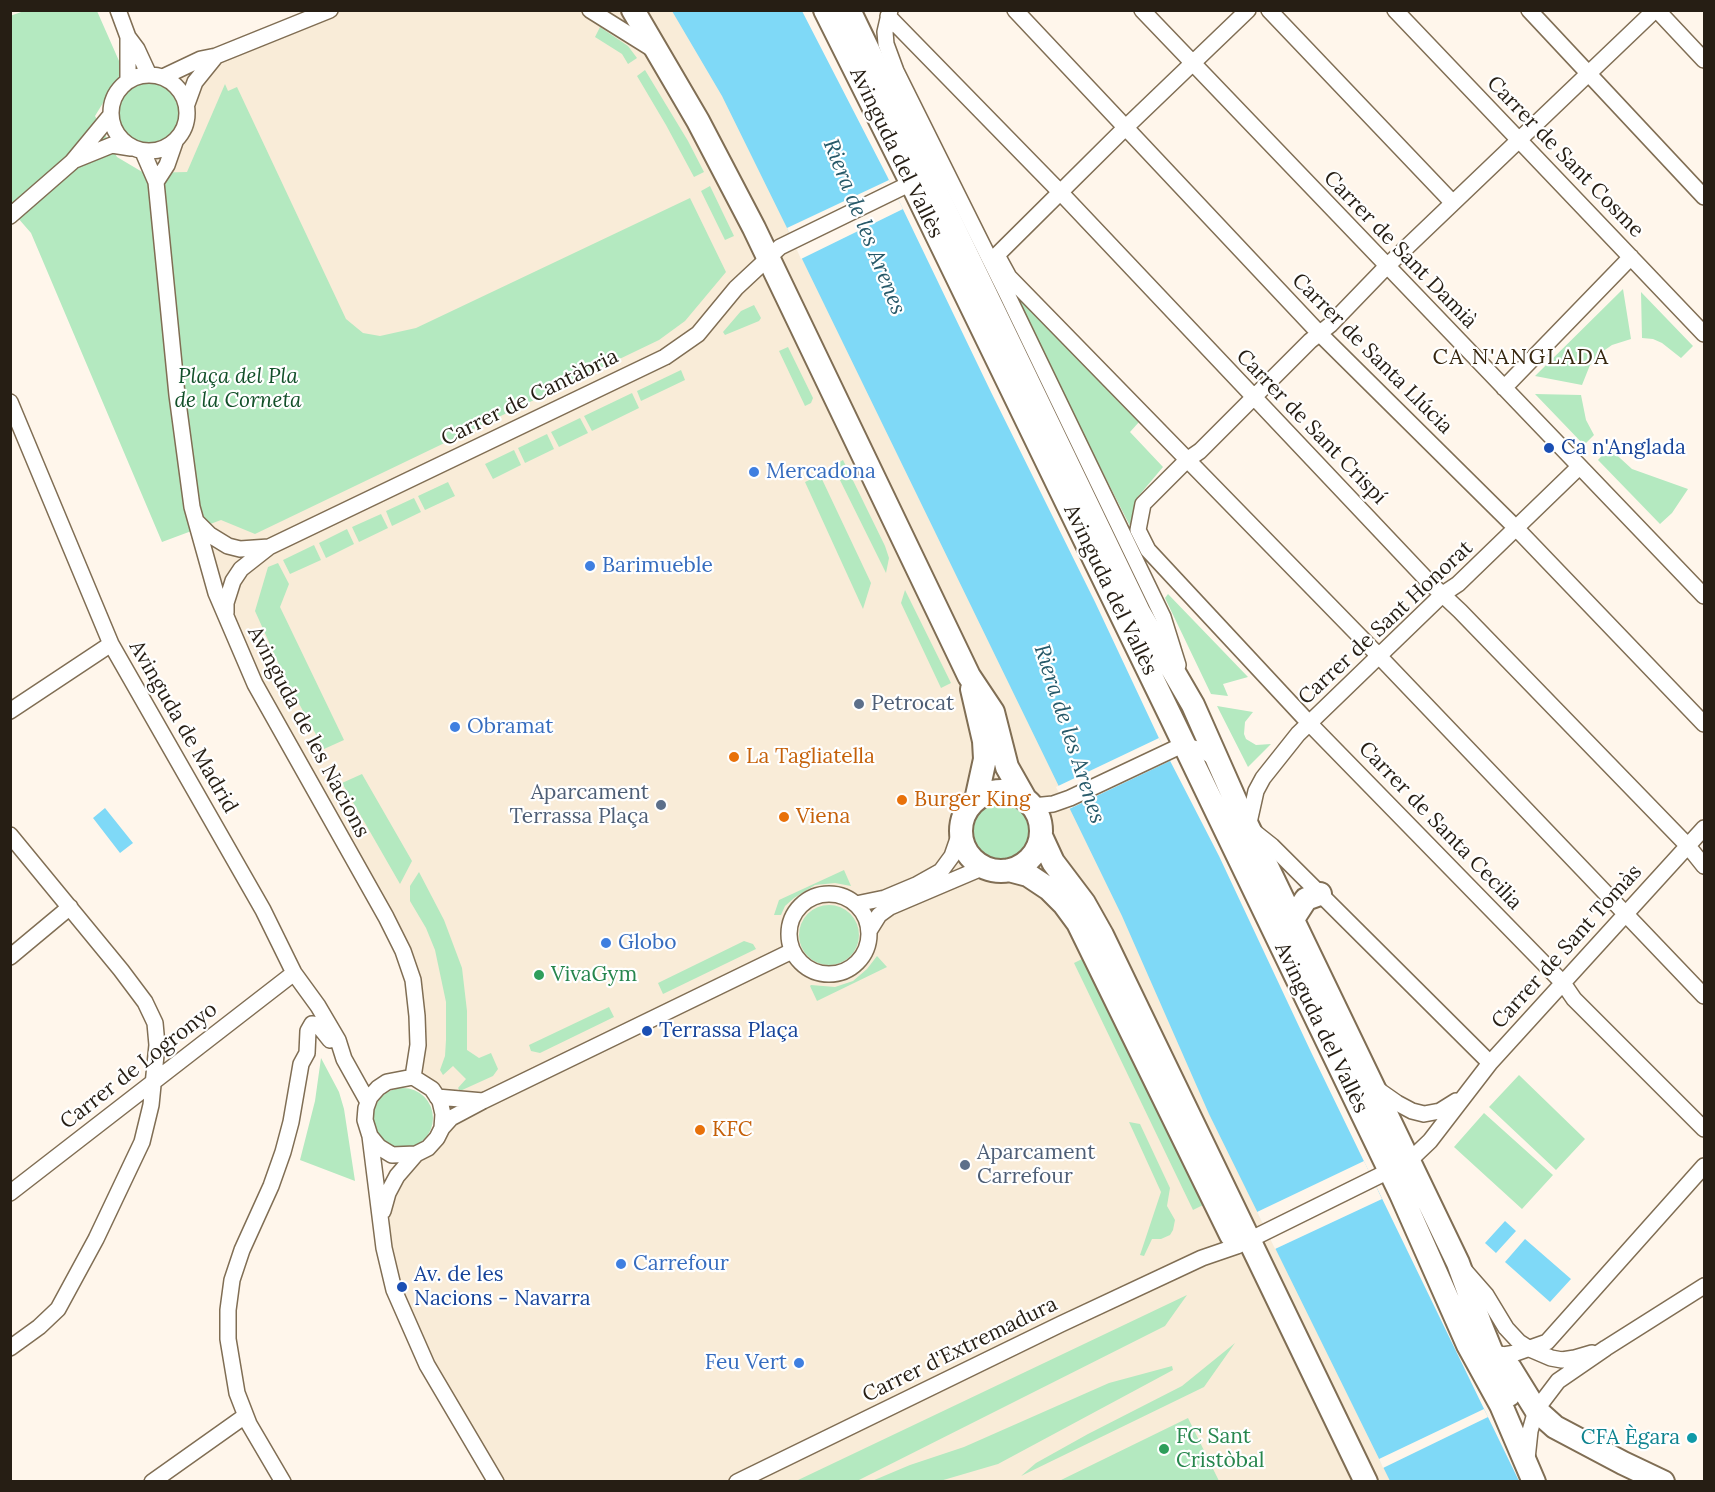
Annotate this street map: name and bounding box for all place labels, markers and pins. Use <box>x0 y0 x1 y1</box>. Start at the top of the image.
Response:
place label: Ca n'Anglada <box>1561 435 1686 461</box>
marker: Ca n'Anglada <box>1542 441 1556 455</box>
place label: Mercadona <box>766 459 876 485</box>
marker: Mercadona <box>747 465 761 479</box>
place label: Barimueble <box>602 553 713 579</box>
marker: Barimueble <box>583 559 597 573</box>
place label: Petrocat <box>871 691 954 717</box>
marker: Petrocat <box>852 697 866 711</box>
place label: Obramat <box>467 714 553 740</box>
marker: Obramat <box>448 720 462 734</box>
place label: La Tagliatella <box>746 744 875 770</box>
marker: La Tagliatella <box>727 750 741 764</box>
place label: Aparcament Terrassa Plaça <box>509 780 649 830</box>
place label: Burger King <box>914 787 1031 813</box>
marker: Burger King <box>895 793 909 807</box>
marker: Aparcament Terrassa Plaça <box>654 798 668 812</box>
place label: Viena <box>796 804 850 830</box>
marker: Viena <box>777 810 791 824</box>
place label: Globo <box>618 930 676 956</box>
marker: Globo <box>599 936 613 950</box>
place label: VivaGym <box>551 962 637 988</box>
marker: VivaGym <box>532 968 546 982</box>
place label: Terrassa Plaça <box>659 1018 799 1044</box>
marker: Terrassa Plaça <box>640 1024 654 1038</box>
place label: KFC <box>712 1117 752 1143</box>
marker: KFC <box>693 1123 707 1137</box>
place label: Aparcament Carrefour <box>977 1140 1095 1190</box>
marker: Aparcament Carrefour <box>958 1158 972 1172</box>
place label: Carrefour <box>633 1251 729 1277</box>
marker: Carrefour <box>614 1257 628 1271</box>
place label: Av. de les Nacions - Navarra <box>414 1262 590 1312</box>
marker: Av. de les Nacions - Navarra <box>395 1280 409 1294</box>
place label: Feu Vert <box>705 1350 787 1376</box>
marker: Feu Vert <box>792 1356 806 1370</box>
place label: FC Sant Cristòbal <box>1176 1424 1265 1474</box>
place label: CFA Ègara <box>1581 1425 1680 1451</box>
marker: CFA Ègara <box>1685 1431 1699 1445</box>
marker: FC Sant Cristòbal <box>1157 1442 1171 1456</box>

